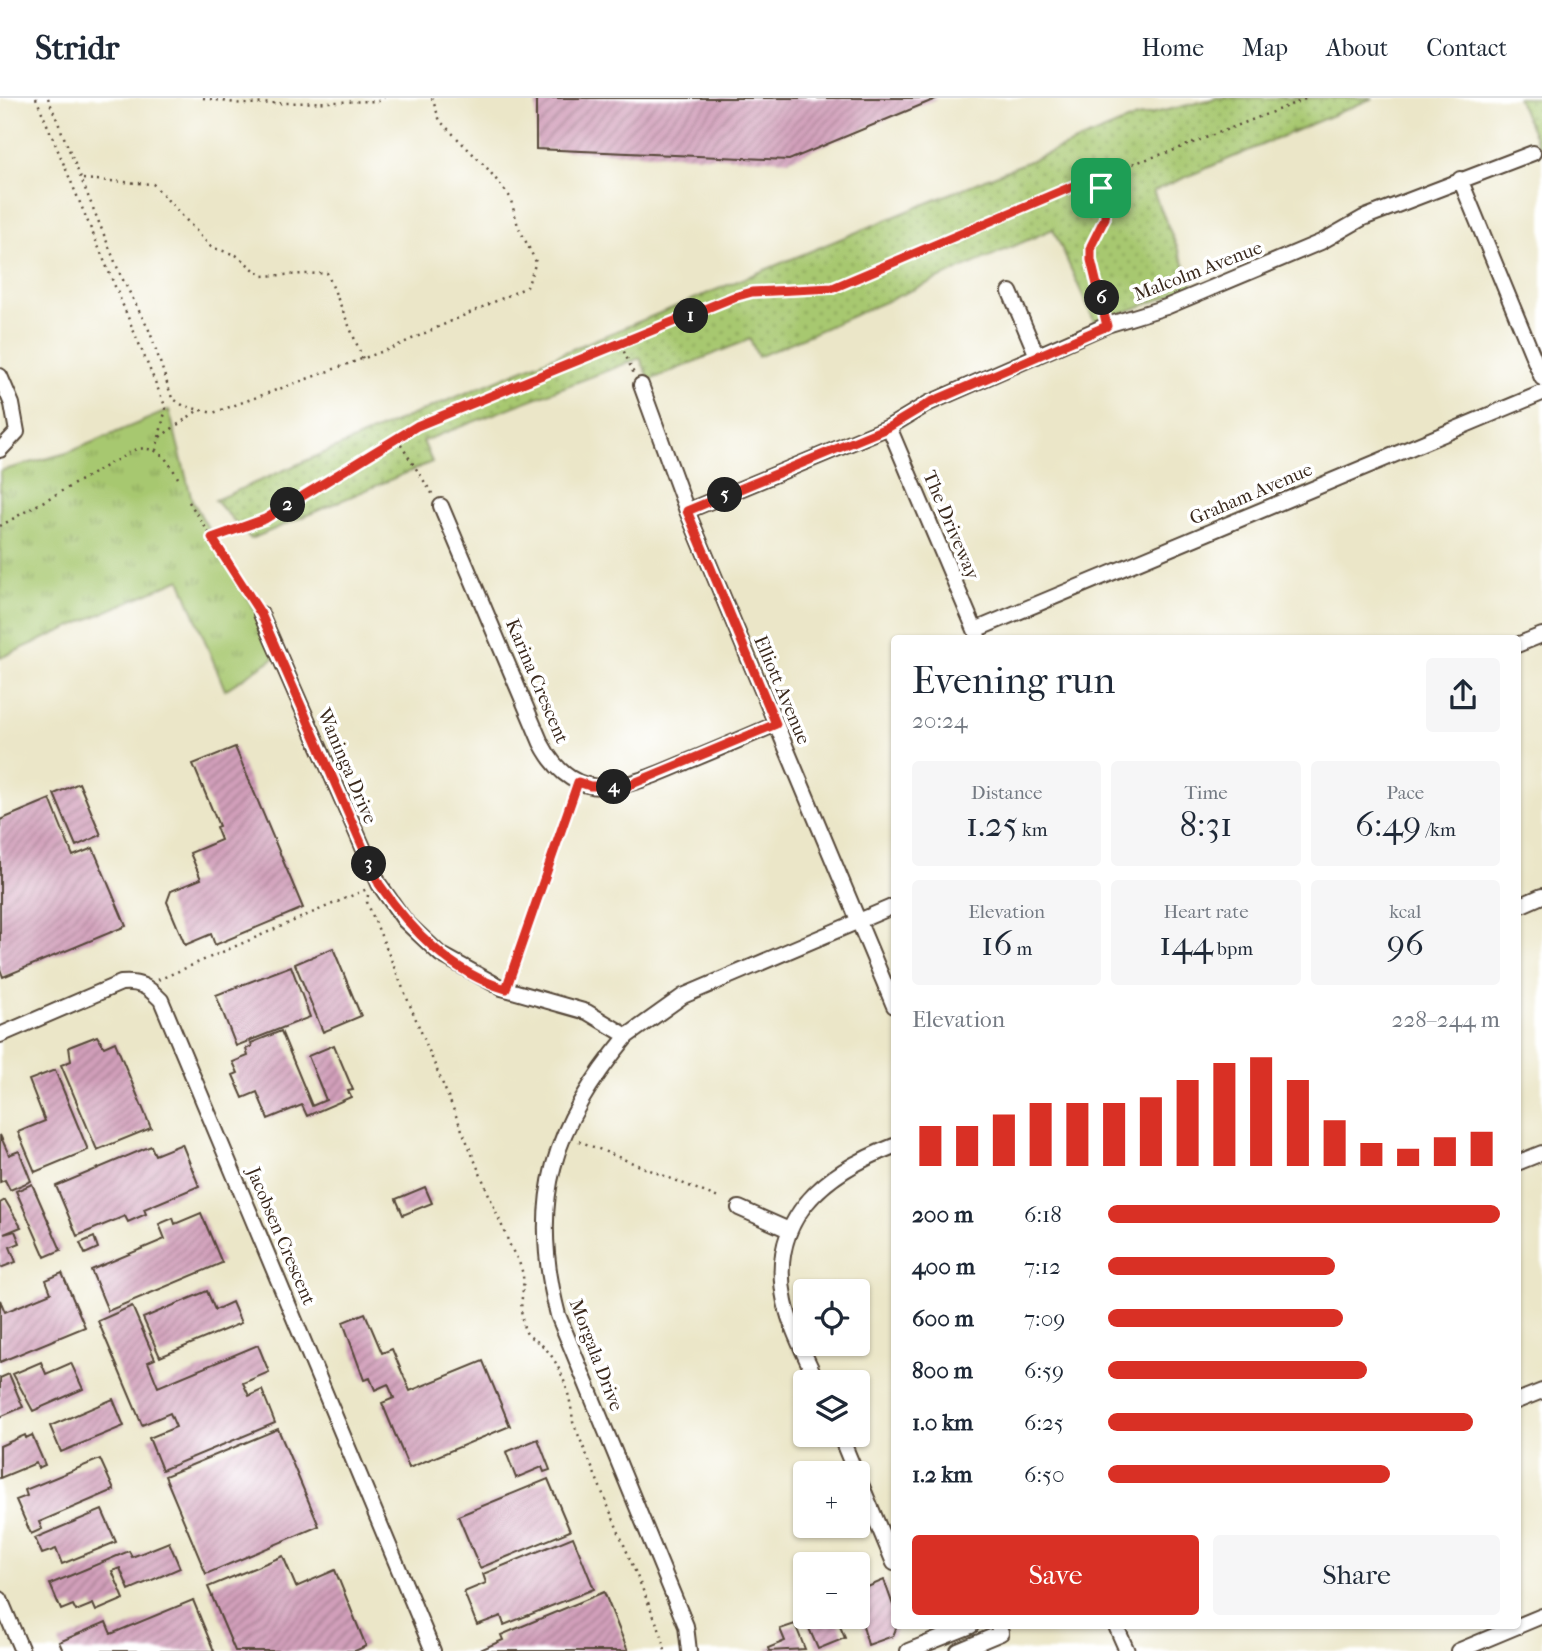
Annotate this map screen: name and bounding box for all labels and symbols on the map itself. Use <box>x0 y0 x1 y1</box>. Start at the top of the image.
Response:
pin <box>1071 158 1131 218</box>
street label: Malcolm Avenue <box>1131 236 1265 306</box>
pin: 6 <box>1084 280 1120 316</box>
pin: 1 <box>674 298 708 333</box>
street label: Graham Avenue <box>1186 458 1316 530</box>
street label: The Driveway <box>918 467 984 584</box>
pin: 5 <box>708 478 742 512</box>
pin: 2 <box>270 488 306 522</box>
street label: Karina Crescent <box>501 616 573 747</box>
street label: Elliott Avenue <box>749 632 815 748</box>
street label: Waninga Drive <box>312 704 381 827</box>
pin: 4 <box>596 770 632 804</box>
pin: 3 <box>352 846 386 882</box>
street label: Jacobsen Crescent <box>241 1162 320 1308</box>
street label: Morgala Drive <box>565 1296 627 1414</box>

